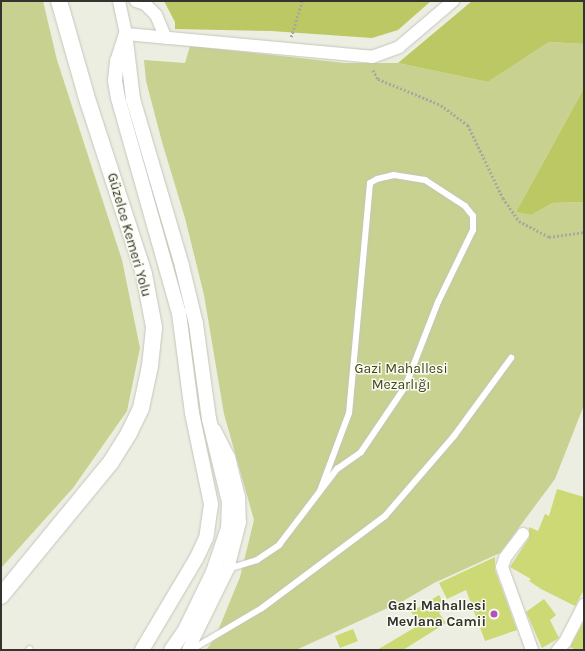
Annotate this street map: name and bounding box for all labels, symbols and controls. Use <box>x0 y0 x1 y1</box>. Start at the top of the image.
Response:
street label: Güzelce Kemeri Yolu <box>103 171 155 299</box>
park label: Gazi Mahallesi Mezarlığı <box>354 361 448 394</box>
place label: Gazi Mahallesi Mevlana Camii <box>387 598 486 630</box>
marker: Gazi Mahallesi Mevlana Camii <box>489 609 499 619</box>

